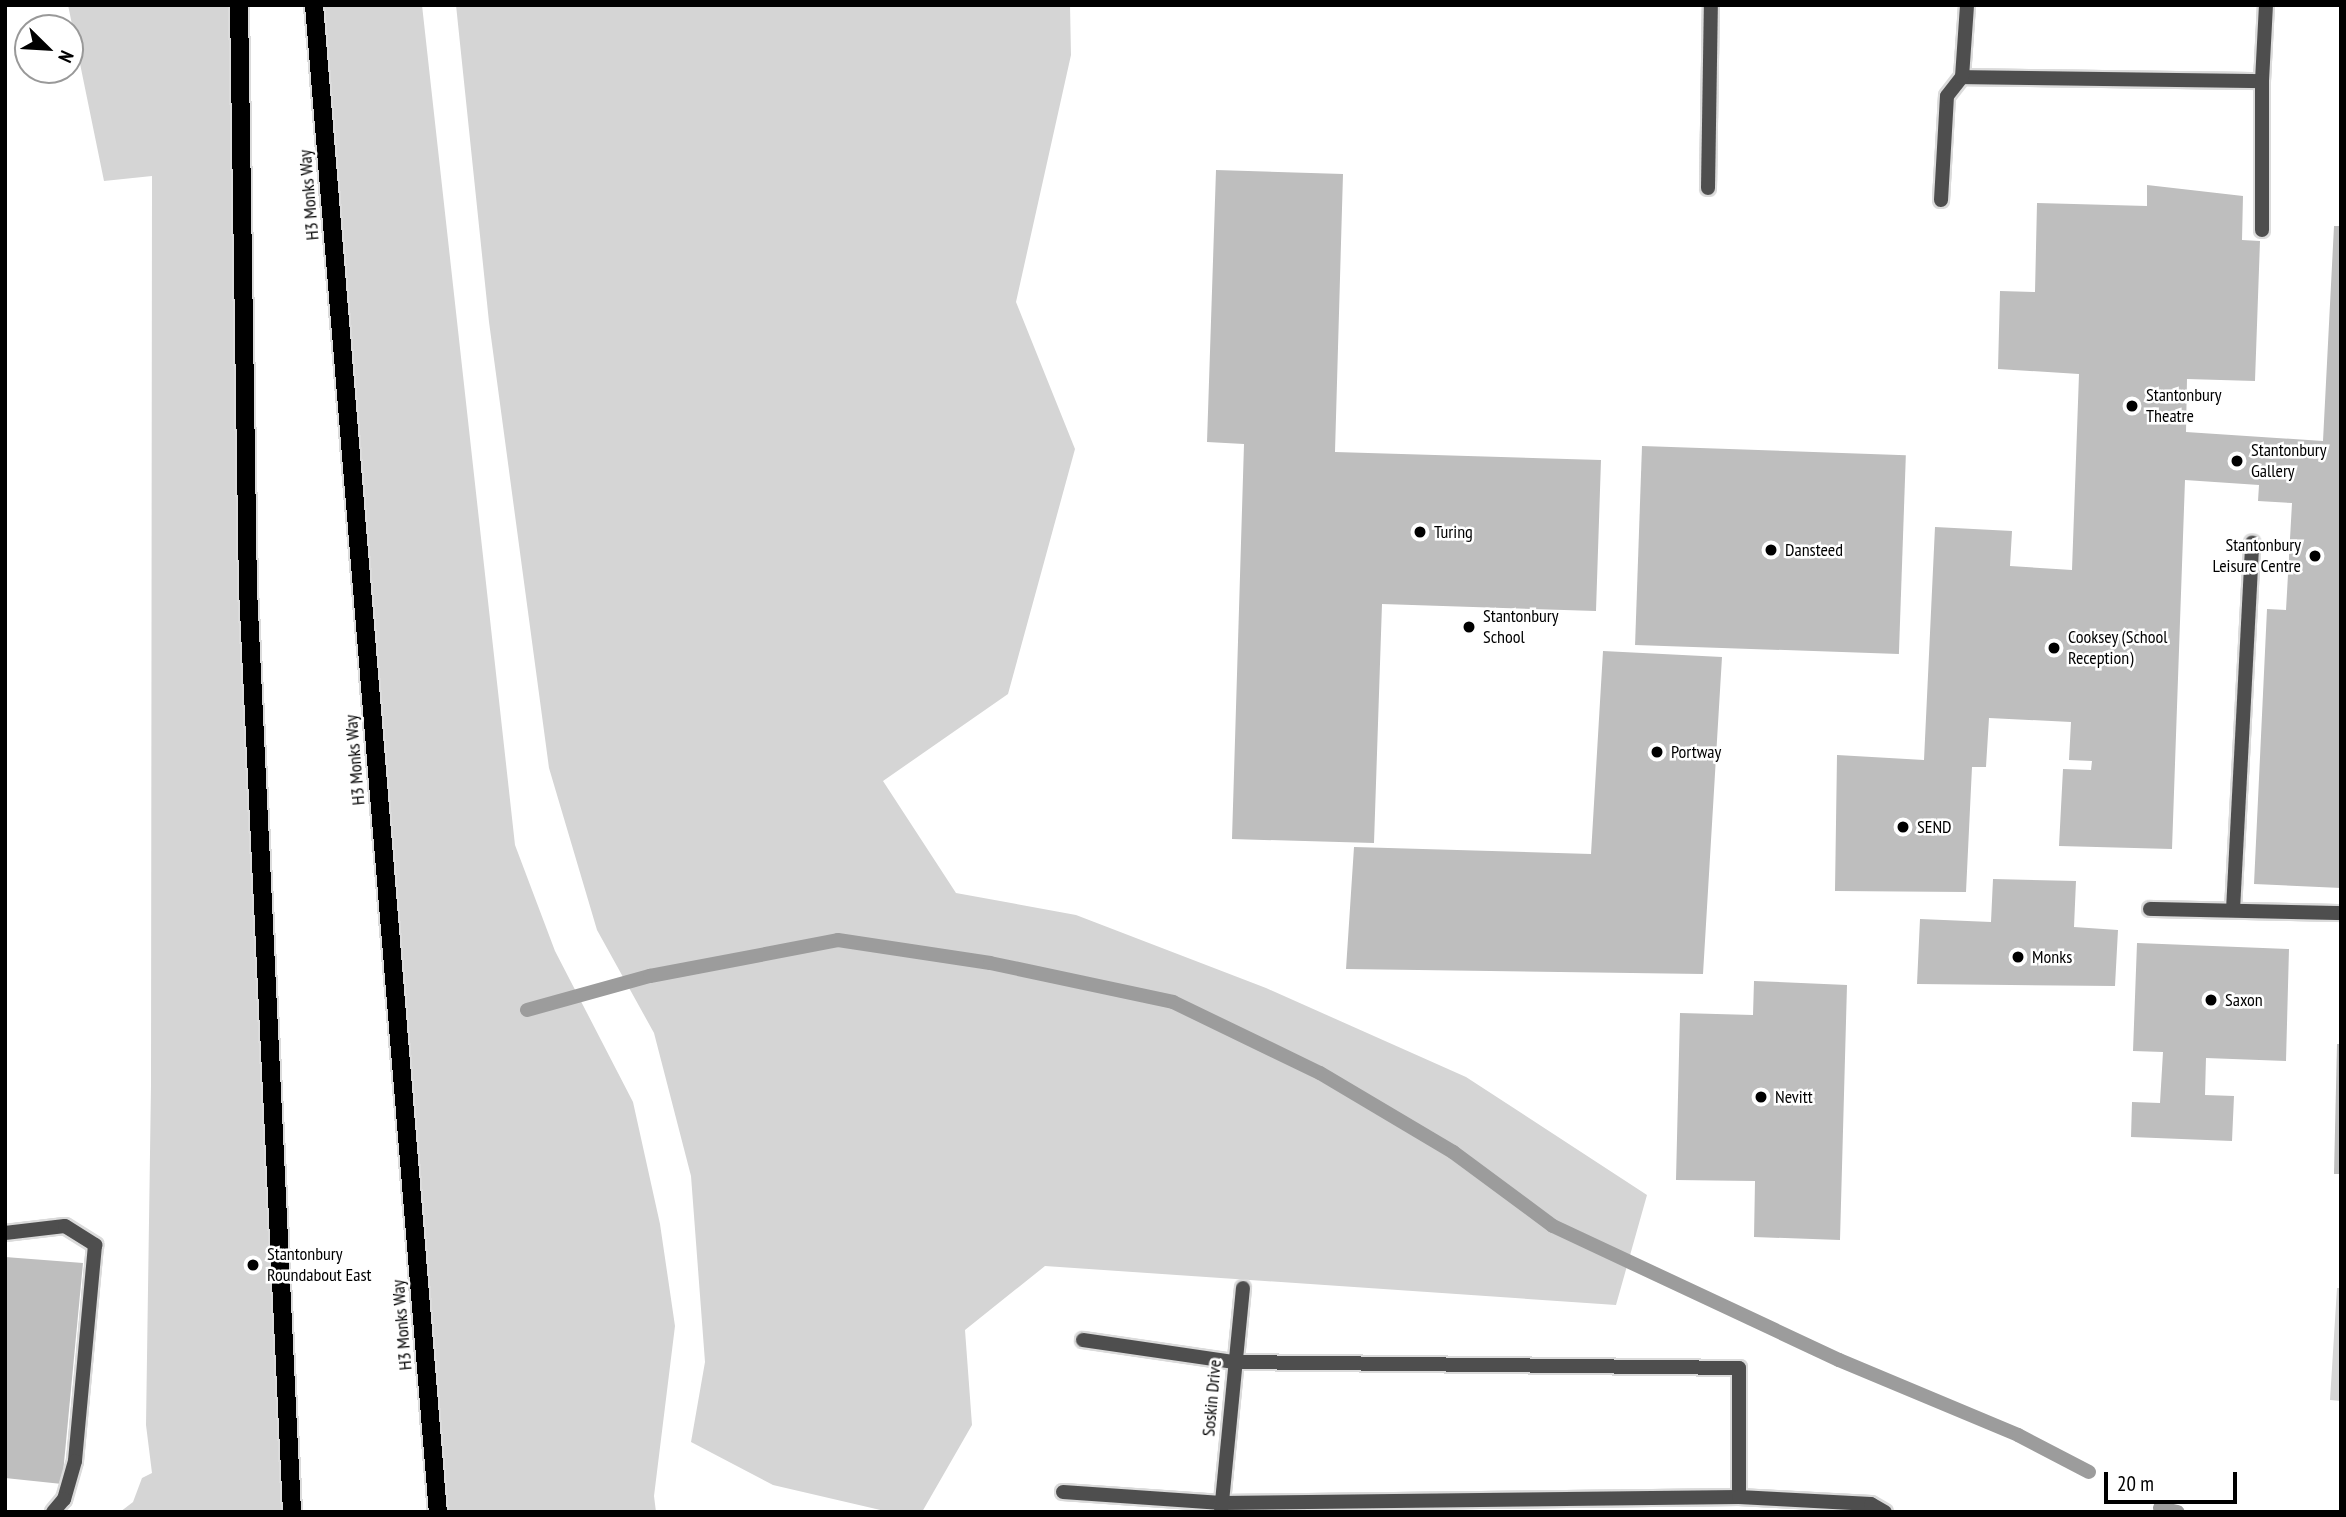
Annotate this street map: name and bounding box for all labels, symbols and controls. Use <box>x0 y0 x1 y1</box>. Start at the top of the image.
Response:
north arrow <box>14 14 84 84</box>
text: N <box>53 47 79 66</box>
street label: H3 Monks Way <box>294 149 324 241</box>
place label: Stantonbury Theatre <box>2146 385 2222 428</box>
marker: Stantonbury Theatre <box>2124 398 2140 414</box>
place label: Stantonbury Gallery <box>2251 440 2327 482</box>
marker: Stantonbury Gallery <box>2229 453 2245 469</box>
place label: Turing <box>1434 521 1473 543</box>
marker: Turing <box>1412 524 1428 540</box>
place label: Stantonbury Leisure Centre <box>2213 535 2301 578</box>
place label: Dansteed <box>1785 539 1843 561</box>
marker: Dansteed <box>1763 542 1779 558</box>
marker: Stantonbury Leisure Centre <box>2307 548 2323 564</box>
place label: Stantonbury School <box>1483 606 1559 648</box>
marker: Stantonbury School <box>1461 619 1477 635</box>
place label: Cooksey (School Reception) <box>2068 627 2168 670</box>
marker: Cooksey (School Reception) <box>2046 640 2062 656</box>
street label: H3 Monks Way <box>340 714 370 806</box>
place label: Portway <box>1671 741 1721 763</box>
marker: Portway <box>1649 744 1665 760</box>
place label: SEND <box>1917 816 1952 838</box>
marker: SEND <box>1895 819 1911 835</box>
place label: Monks <box>2032 946 2072 968</box>
marker: Monks <box>2010 949 2026 965</box>
place label: Saxon <box>2225 989 2263 1011</box>
marker: Saxon <box>2203 992 2219 1008</box>
place label: Nevitt <box>1775 1086 1813 1108</box>
marker: Nevitt <box>1753 1089 1769 1105</box>
place label: Stantonbury Roundabout East <box>267 1244 372 1286</box>
marker: Stantonbury Roundabout East <box>245 1257 261 1273</box>
street label: H3 Monks Way <box>387 1279 417 1371</box>
street label: Soskin Drive <box>1198 1359 1226 1437</box>
scale bar <box>2108 1458 2241 1502</box>
text: 20 m <box>2117 1470 2154 1497</box>

